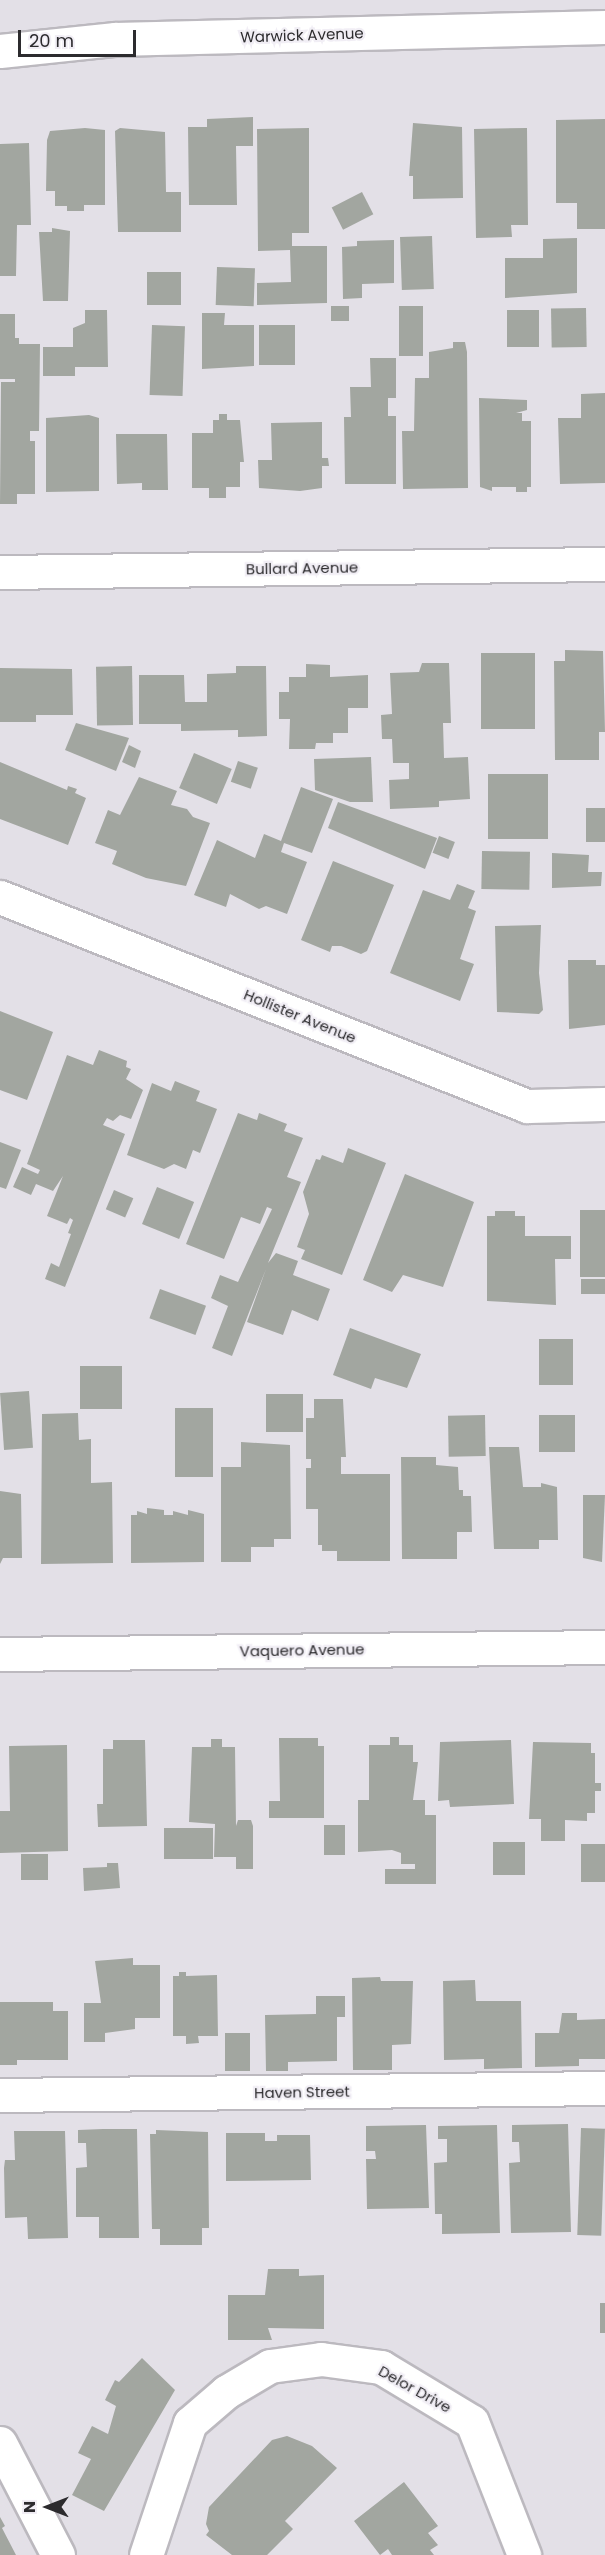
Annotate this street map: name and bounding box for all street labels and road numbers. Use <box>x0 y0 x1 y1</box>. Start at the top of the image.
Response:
street label: Warwick Avenue <box>240 24 364 46</box>
street label: Bullard Avenue <box>246 558 358 578</box>
street label: Hollister Avenue <box>241 985 359 1047</box>
street label: Vaquero Avenue <box>239 1640 365 1660</box>
street label: Haven Street <box>254 2082 350 2102</box>
street label: Delor Drive <box>375 2362 455 2416</box>

